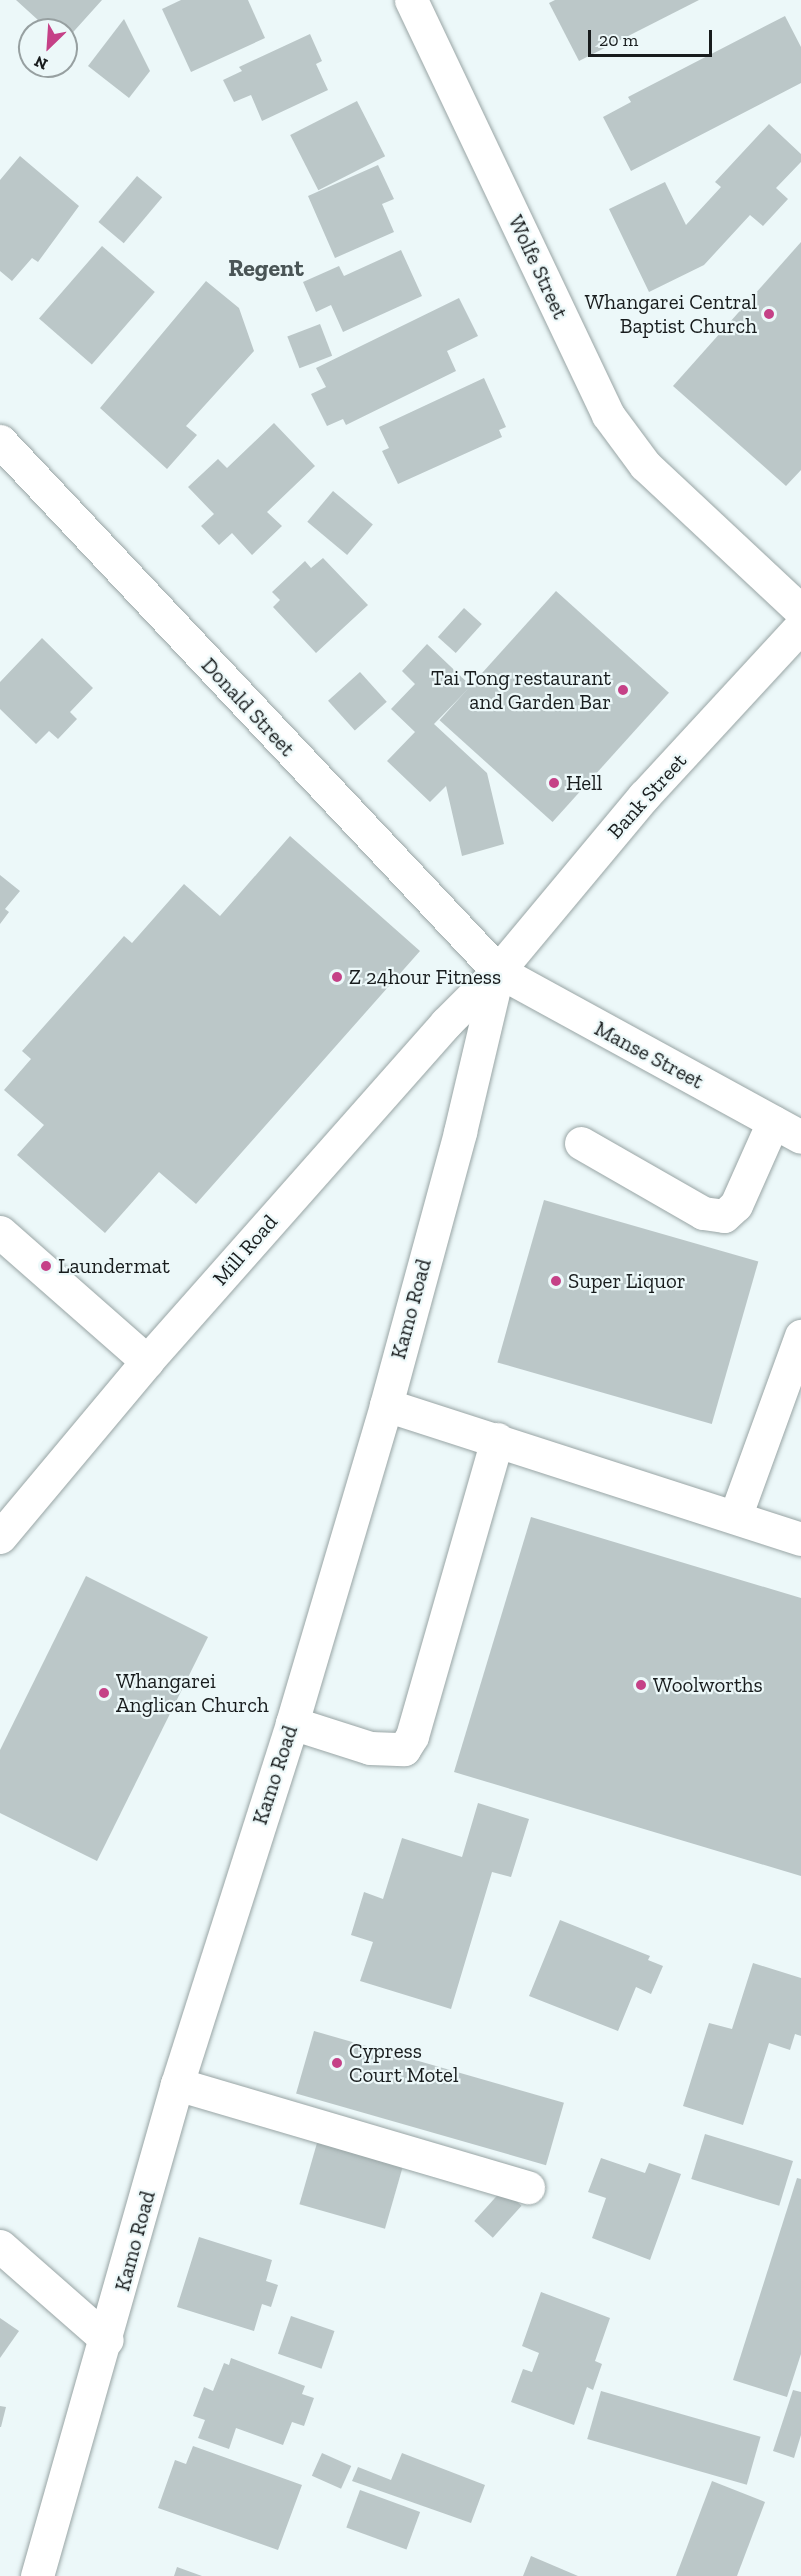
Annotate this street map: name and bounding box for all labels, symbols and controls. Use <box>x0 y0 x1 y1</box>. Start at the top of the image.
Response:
north arrow <box>18 18 78 78</box>
scale bar <box>591 18 716 56</box>
text: 20 m <box>599 29 638 51</box>
text: N <box>32 52 51 74</box>
street label: Wolfe Street <box>503 211 573 323</box>
district label: Regent <box>228 254 304 282</box>
place label: Whangarei Central Baptist Church <box>585 289 757 339</box>
marker: Whangarei Central Baptist Church <box>762 307 776 321</box>
street label: Donald Street <box>196 653 300 761</box>
place label: Tai Tong restaurant and Garden Bar <box>431 665 611 715</box>
marker: Tai Tong restaurant and Garden Bar <box>616 683 630 697</box>
street label: Bank Street <box>602 748 692 844</box>
place label: Hell <box>566 770 602 796</box>
marker: Hell <box>547 776 561 790</box>
place label: Z 24hour Fitness <box>349 964 502 990</box>
marker: Z 24hour Fitness <box>330 970 344 984</box>
street label: Manse Street <box>590 1016 708 1094</box>
street label: Mill Road <box>207 1209 283 1291</box>
place label: Laundermat <box>58 1253 170 1279</box>
street label: Kamo Road <box>386 1256 436 1362</box>
marker: Laundermat <box>39 1259 53 1273</box>
place label: Super Liquor <box>568 1268 686 1294</box>
marker: Super Liquor <box>549 1274 563 1288</box>
place label: Whangarei Anglican Church <box>116 1668 269 1718</box>
place label: Woolworths <box>653 1672 763 1698</box>
marker: Woolworths <box>634 1678 648 1692</box>
marker: Whangarei Anglican Church <box>97 1686 111 1700</box>
street label: Kamo Road <box>247 1722 303 1828</box>
place label: Cypress Court Motel <box>349 2038 459 2088</box>
marker: Cypress Court Motel <box>330 2056 344 2070</box>
street label: Kamo Road <box>110 2188 160 2294</box>

